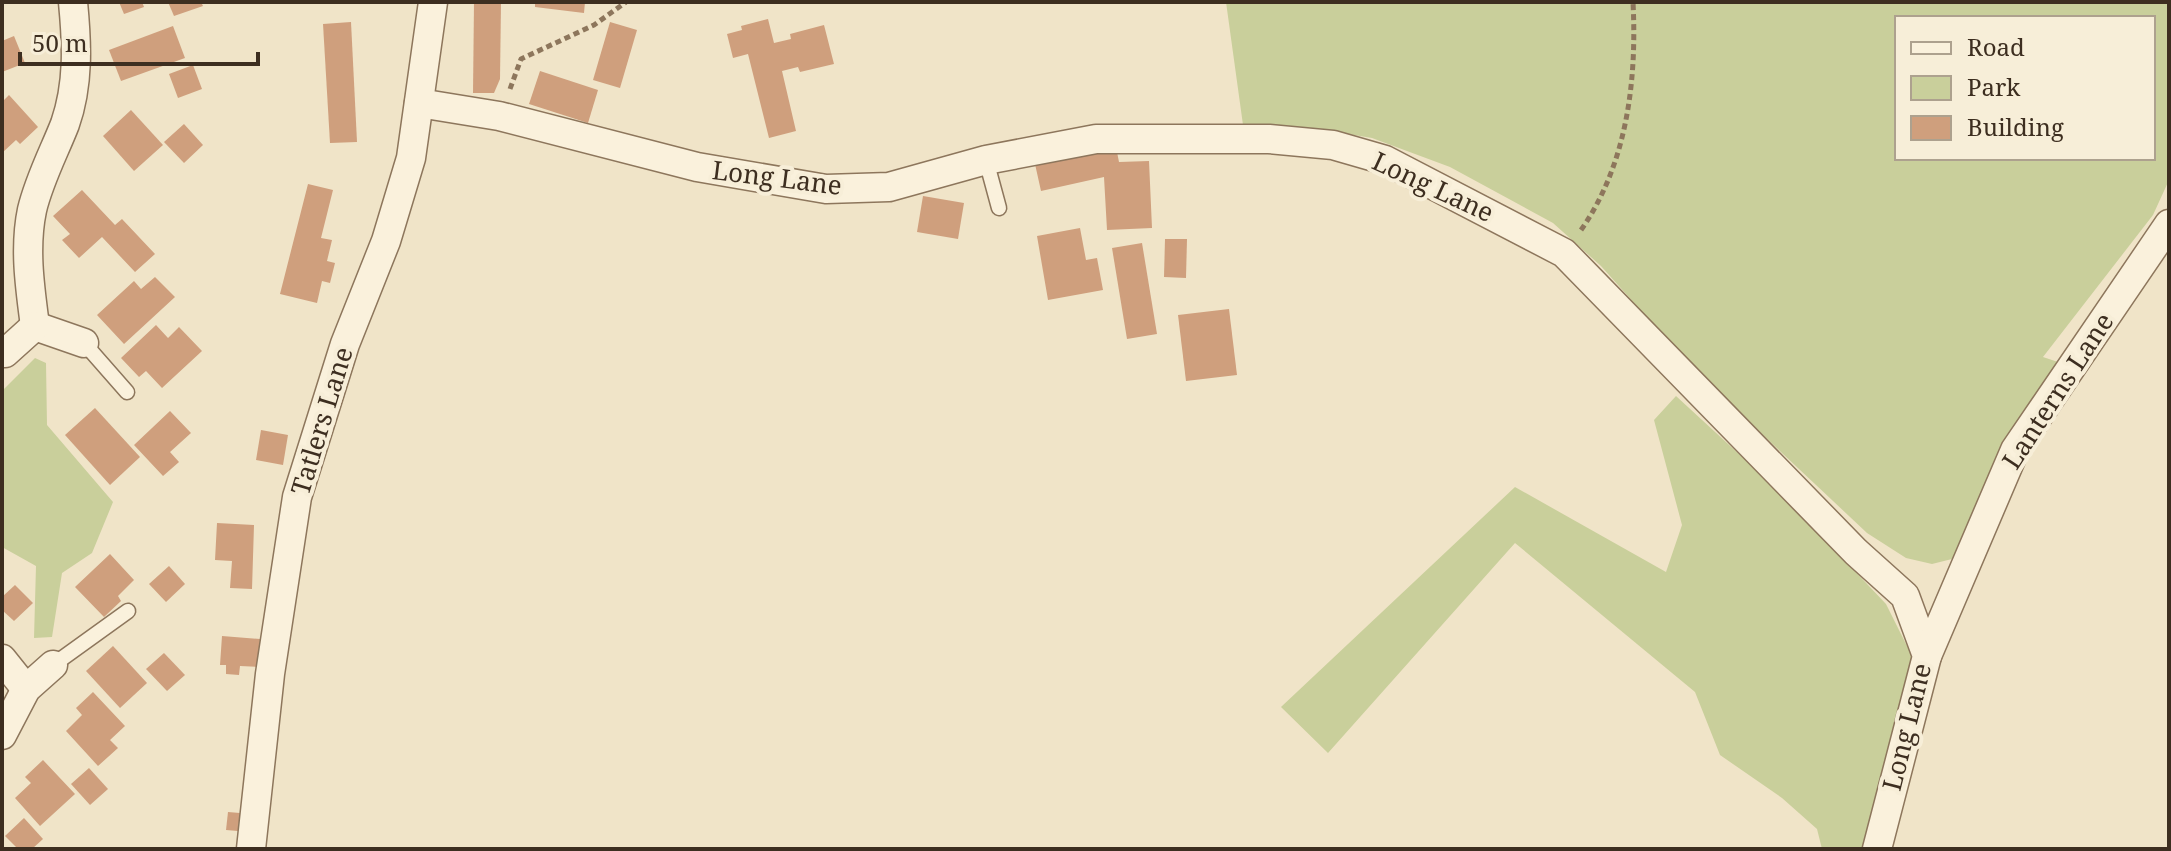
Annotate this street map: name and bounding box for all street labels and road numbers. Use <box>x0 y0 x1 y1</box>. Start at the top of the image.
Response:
street label: Long Lane <box>1367 142 1500 230</box>
street label: Long Lane <box>710 151 844 203</box>
street label: Lanterns Lane <box>1993 305 2121 476</box>
street label: Tatlers Lane <box>281 342 361 499</box>
street label: Long Lane <box>1873 659 1939 794</box>

